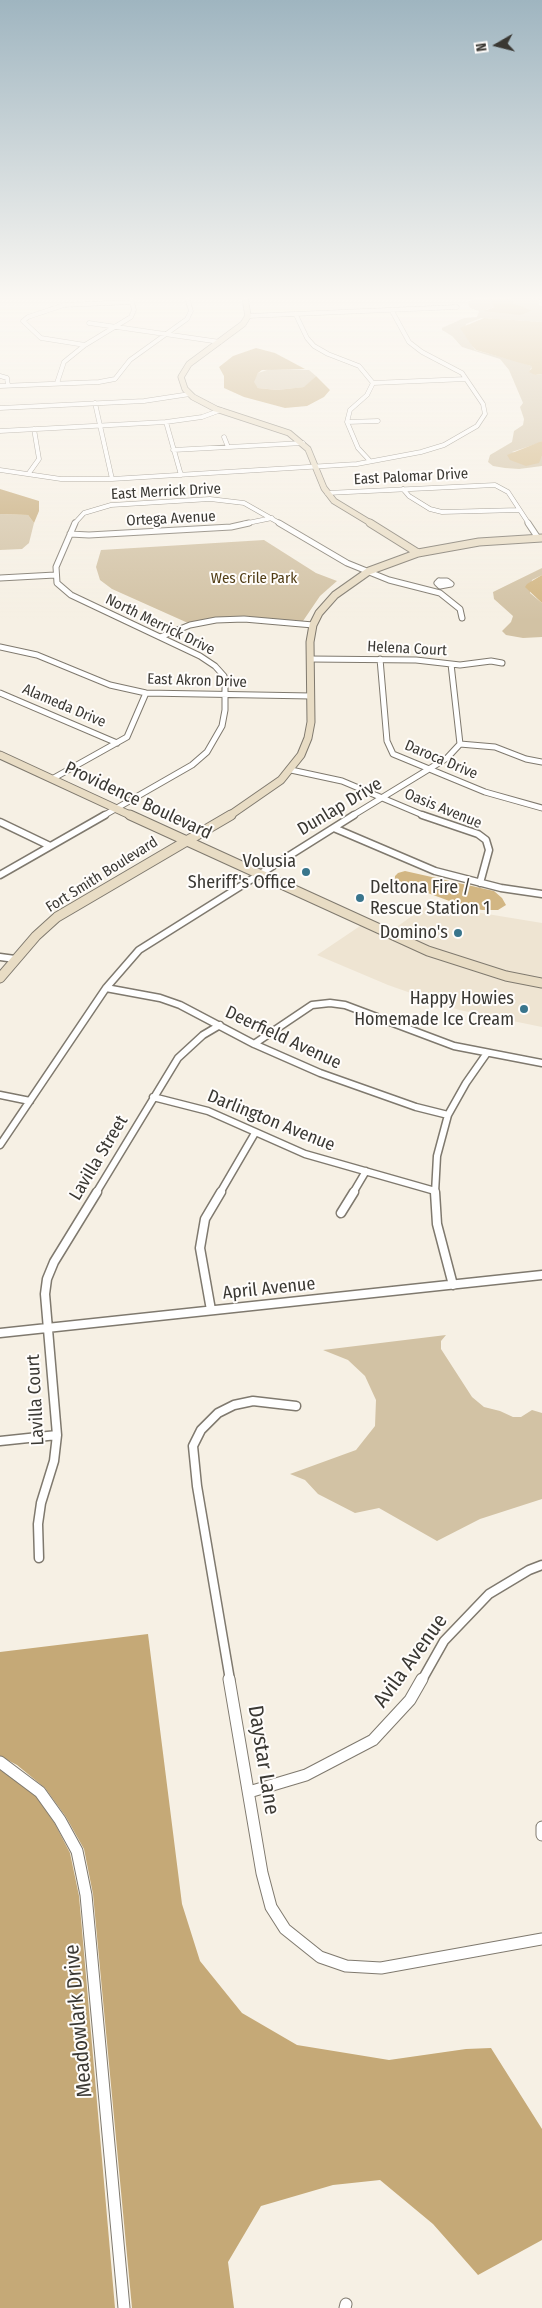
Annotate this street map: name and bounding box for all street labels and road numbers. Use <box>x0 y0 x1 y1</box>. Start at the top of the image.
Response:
street label: East Palomar Drive <box>353 465 469 489</box>
street label: East Merrick Drive <box>111 480 221 504</box>
street label: Ortega Avenue <box>126 508 216 530</box>
street label: North Merrick Drive <box>102 591 218 659</box>
street label: Helena Court <box>367 638 447 660</box>
street label: East Akron Drive <box>147 670 247 692</box>
street label: Alameda Drive <box>20 680 108 732</box>
street label: Daroca Drive <box>402 737 480 783</box>
street label: Providence Boulevard <box>61 758 215 844</box>
street label: Dunlap Drive <box>294 773 386 841</box>
street label: Oasis Avenue <box>402 785 484 833</box>
street label: Fort Smith Boulevard <box>43 833 161 917</box>
street label: Deerfield Avenue <box>222 1002 344 1074</box>
street label: Darlington Avenue <box>204 1086 338 1156</box>
street label: Lavilla Street <box>65 1111 133 1205</box>
street label: April Avenue <box>222 1273 316 1305</box>
street label: Lavilla Court <box>23 1354 49 1446</box>
street label: Avila Avenue <box>369 1609 453 1713</box>
street label: Daystar Lane <box>242 1704 284 1816</box>
street label: Meadowlark Drive <box>60 1943 98 2099</box>

